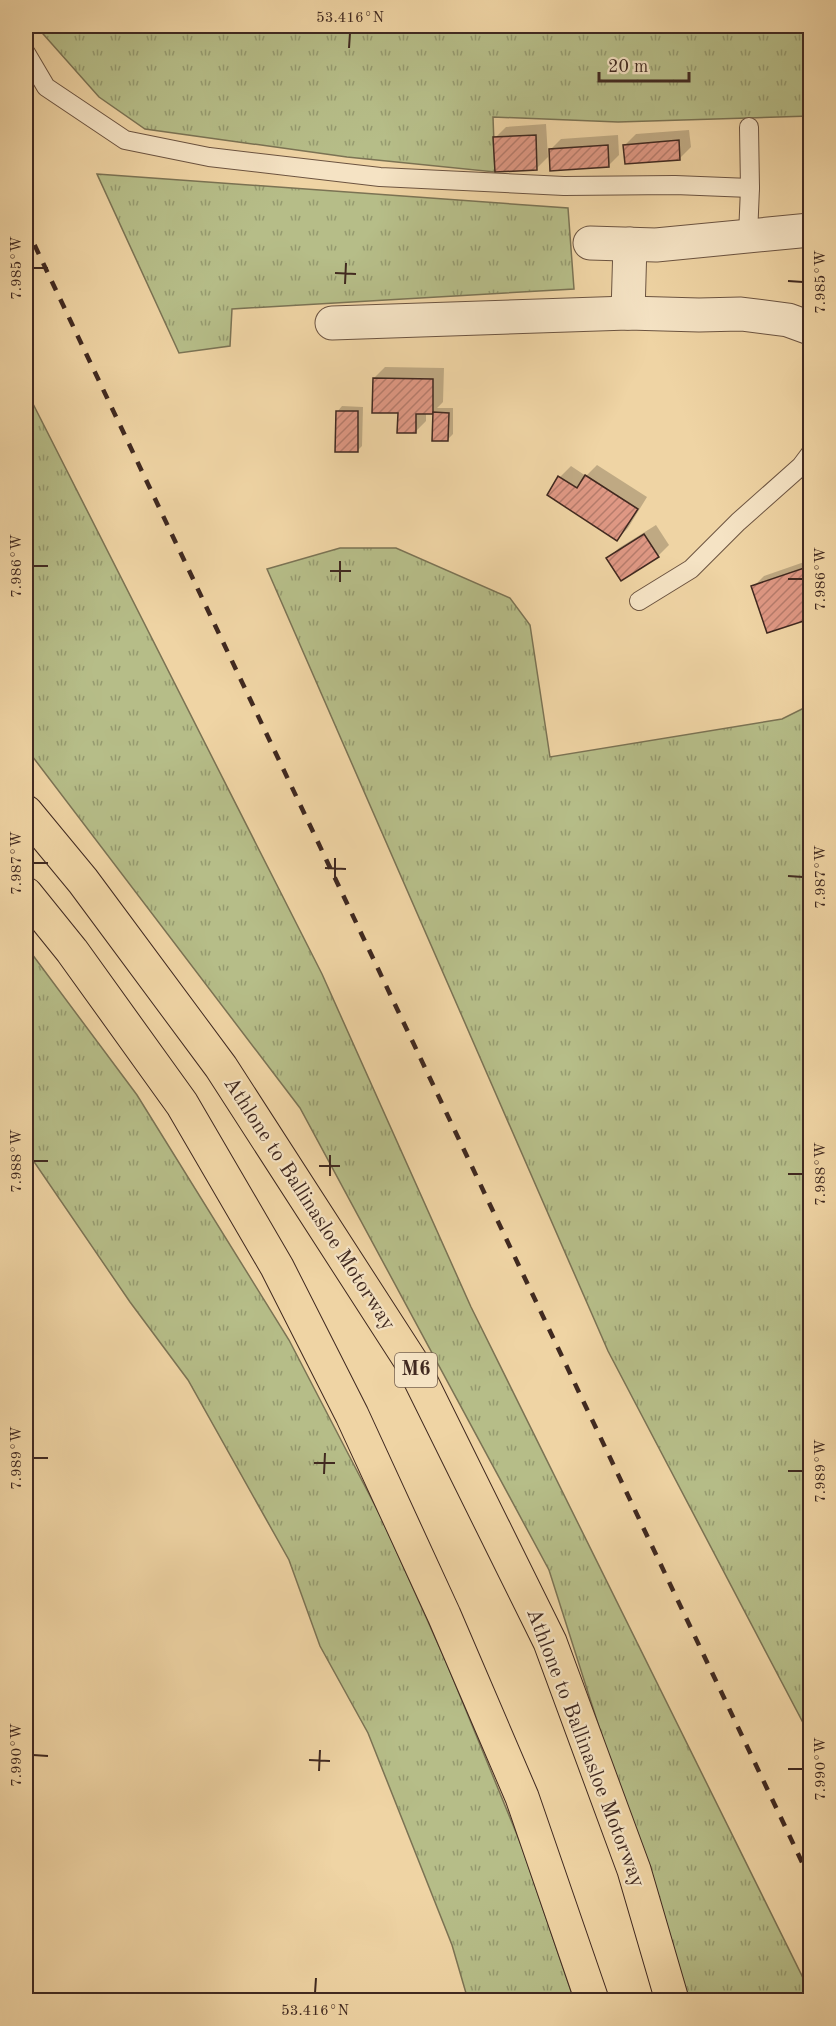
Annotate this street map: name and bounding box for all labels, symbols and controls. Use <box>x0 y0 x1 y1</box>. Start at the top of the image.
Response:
text: 53.416°N <box>316 11 384 26</box>
scale bar <box>599 45 689 83</box>
text: 20 m <box>608 58 648 76</box>
text: 7.985°W <box>10 236 25 300</box>
text: 7.985°W <box>814 250 829 314</box>
text: 7.986°W <box>10 534 25 598</box>
text: 7.986°W <box>814 547 829 611</box>
text: 7.987°W <box>10 831 25 895</box>
text: 7.987°W <box>814 845 829 909</box>
street label: Athlone to Ballinasloe Motorway <box>219 1074 399 1334</box>
text: 7.988°W <box>10 1129 25 1193</box>
text: 7.988°W <box>814 1142 829 1206</box>
road number: M6 <box>395 1353 437 1387</box>
text: 7.989°W <box>10 1426 25 1490</box>
text: 7.989°W <box>814 1439 829 1503</box>
street label: Athlone to Ballinasloe Motorway <box>522 1606 648 1890</box>
text: 7.990°W <box>10 1723 25 1787</box>
text: 7.990°W <box>814 1737 829 1801</box>
text: 53.416°N <box>281 2004 349 2019</box>

